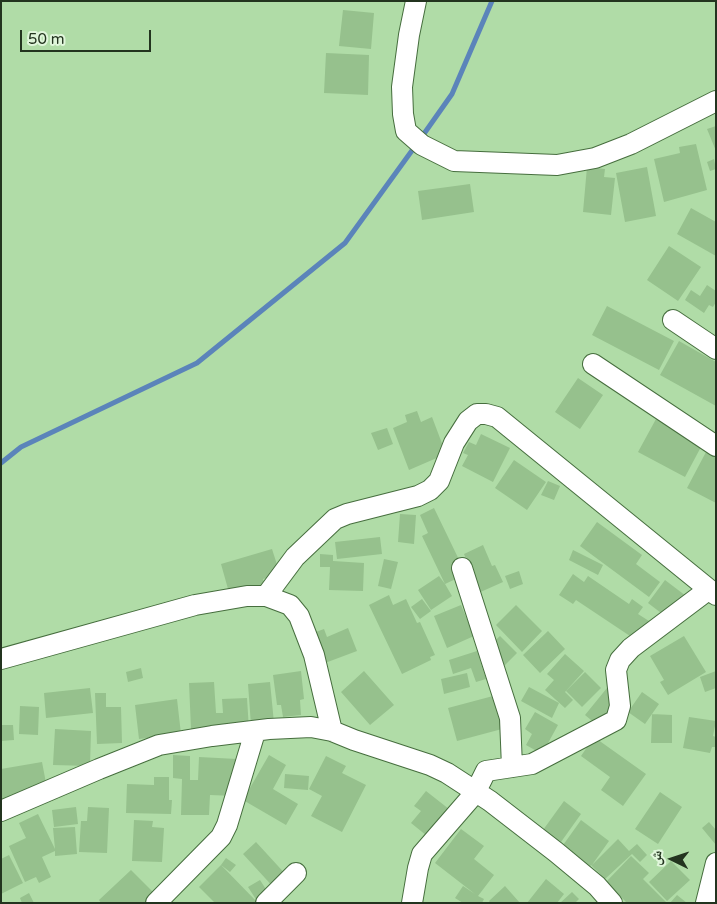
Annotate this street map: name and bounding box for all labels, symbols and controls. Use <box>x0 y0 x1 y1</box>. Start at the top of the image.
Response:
scale bar <box>22 20 154 52</box>
text: 50 m <box>28 30 65 48</box>
north arrow <box>647 834 697 884</box>
text: ش <box>648 850 666 866</box>

